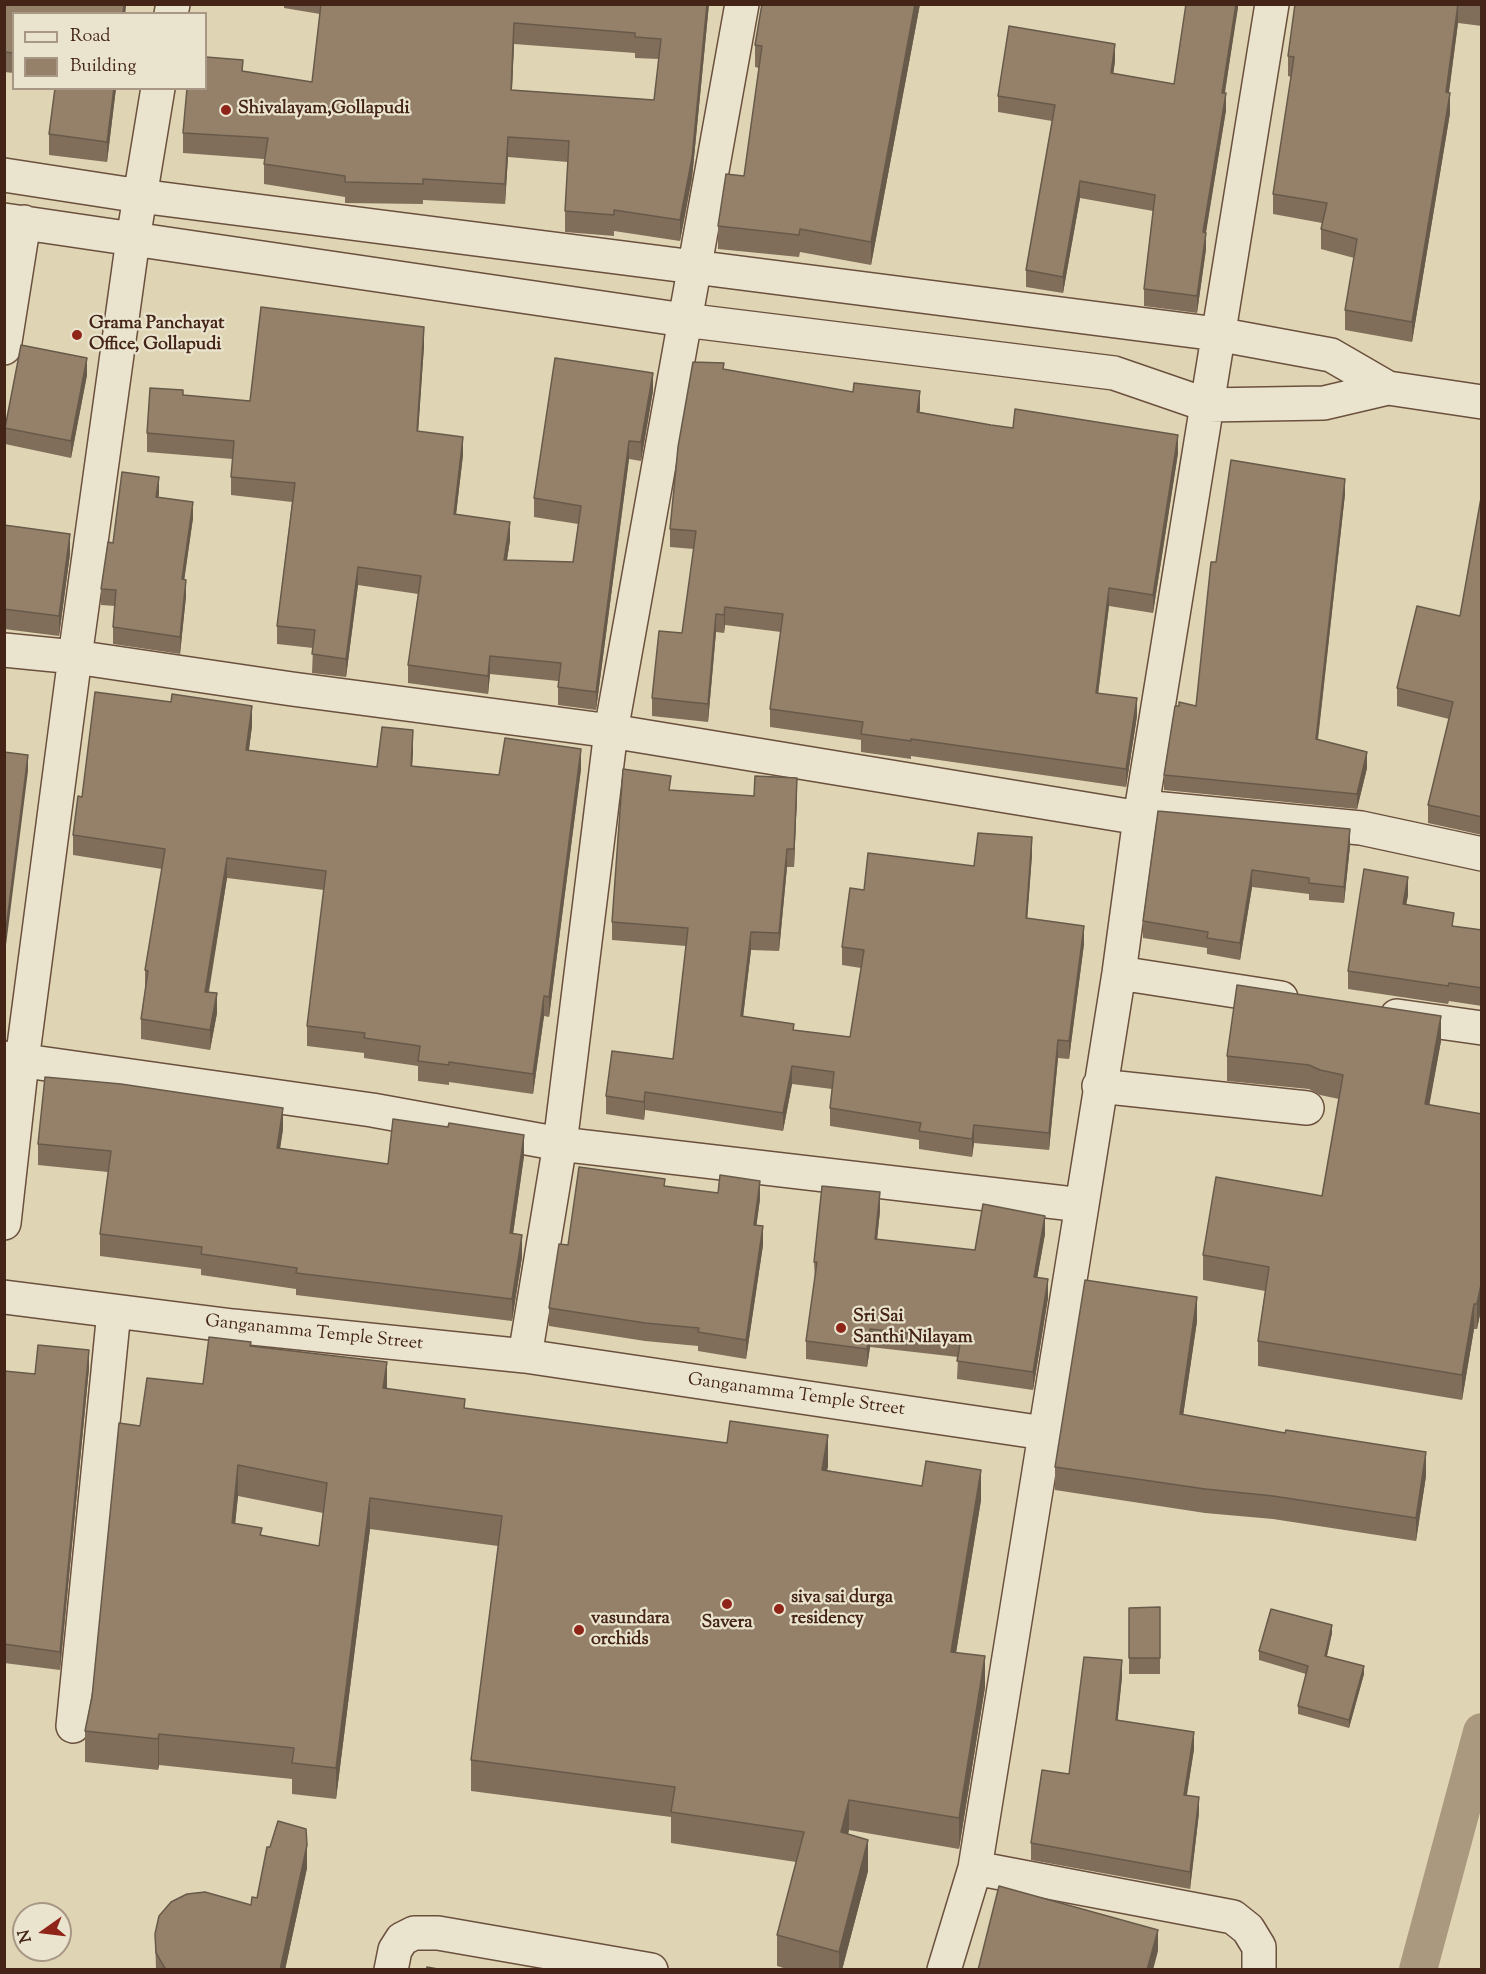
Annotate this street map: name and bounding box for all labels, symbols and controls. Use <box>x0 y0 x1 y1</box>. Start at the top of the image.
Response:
legend <box>12 12 207 90</box>
text: Road <box>70 24 110 50</box>
text: Building <box>70 54 136 80</box>
place label: Shivalayam,Gollapudi <box>238 99 410 121</box>
marker: Shivalayam,Gollapudi <box>219 103 233 117</box>
place label: Grama Panchayat Office, Gollapudi <box>89 314 224 356</box>
marker: Grama Panchayat Office, Gollapudi <box>70 328 84 342</box>
place label: Sri Sai Santhi Nilayam <box>853 1307 973 1350</box>
street label: Ganganamma Temple Street <box>204 1312 424 1356</box>
marker: Sri Sai Santhi Nilayam <box>834 1321 848 1335</box>
street label: Ganganamma Temple Street <box>686 1370 906 1422</box>
place label: siva sai durga residency <box>791 1588 893 1630</box>
marker: Savera <box>720 1597 734 1611</box>
marker: siva sai durga residency <box>772 1602 786 1616</box>
place label: vasundara orchids <box>591 1609 670 1652</box>
place label: Savera <box>701 1613 753 1635</box>
marker: vasundara orchids <box>572 1623 586 1637</box>
north arrow <box>12 1902 72 1962</box>
text: N <box>13 1927 39 1945</box>

